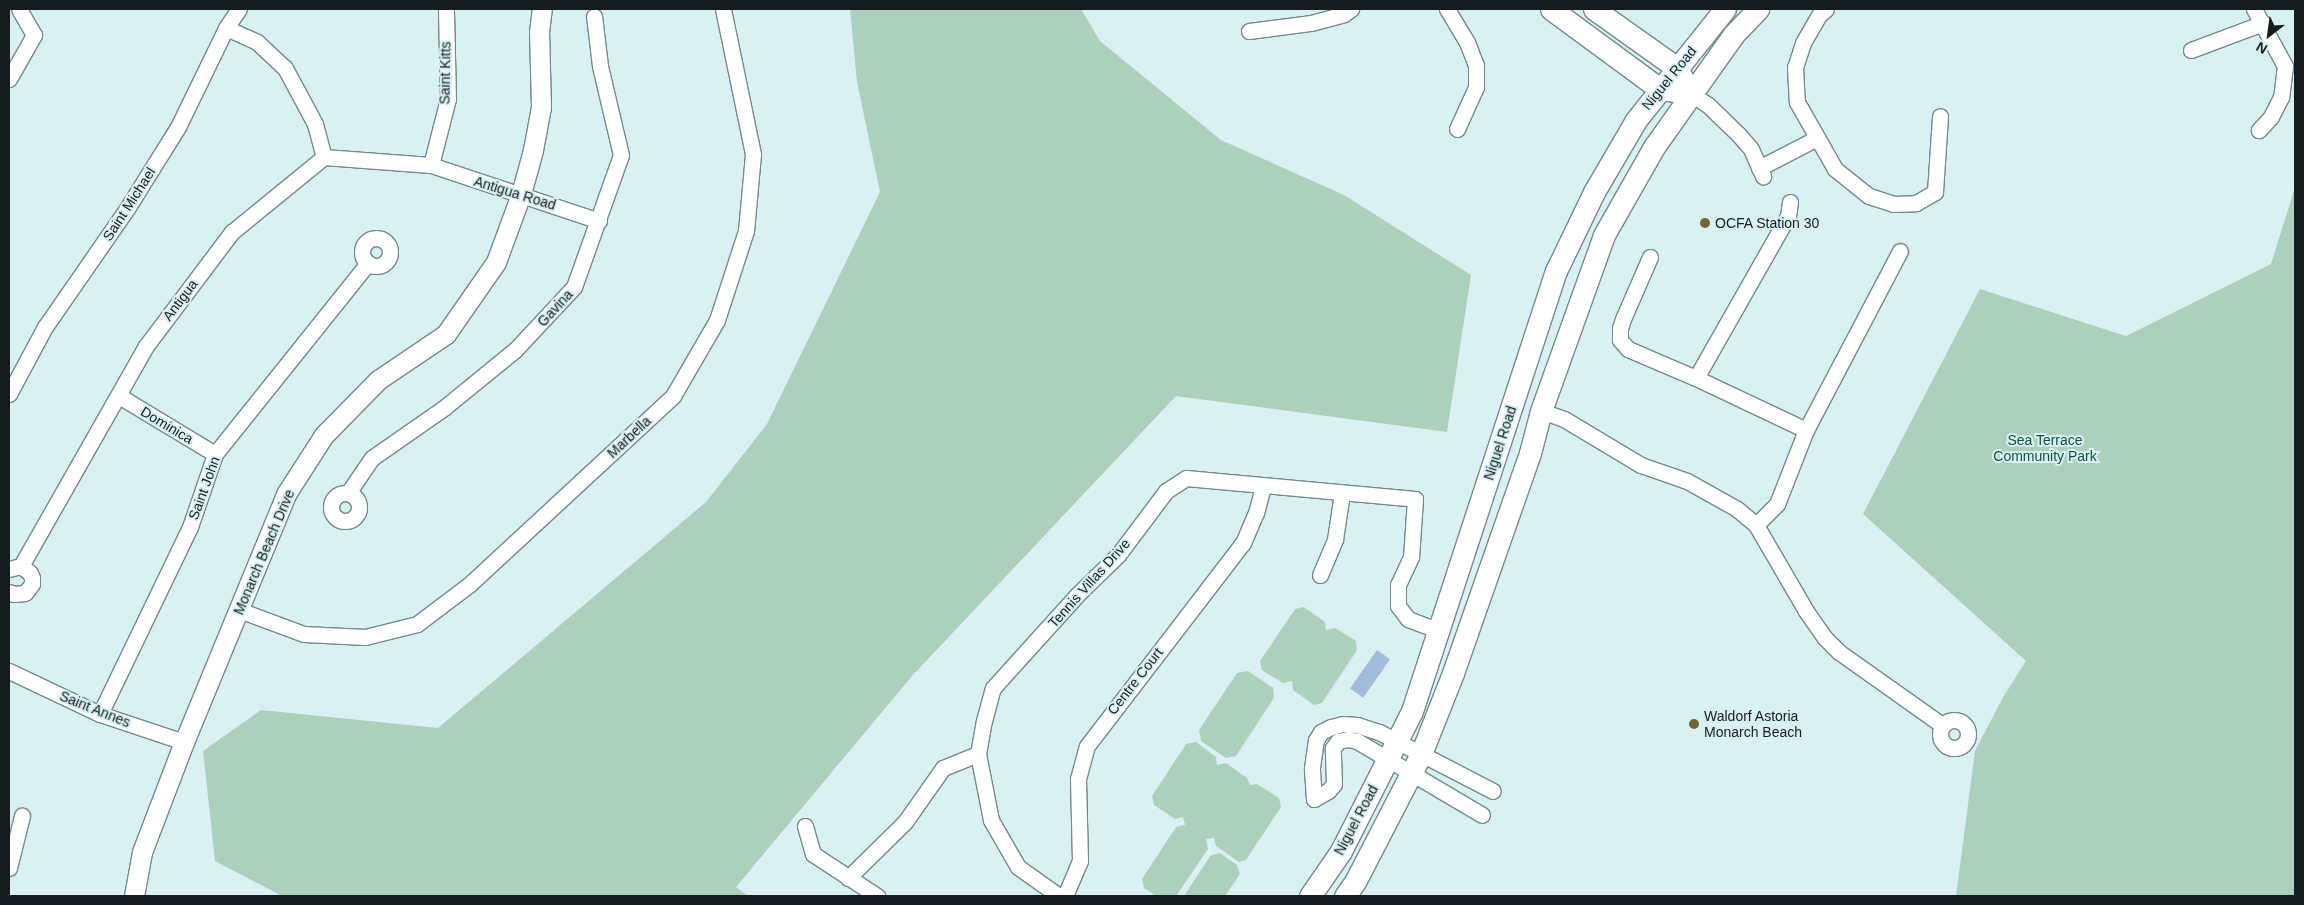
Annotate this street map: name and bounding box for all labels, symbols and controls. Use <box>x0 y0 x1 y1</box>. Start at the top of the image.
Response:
north arrow <box>2244 10 2294 60</box>
text: N <box>2253 39 2270 57</box>
street label: Saint Kitts <box>436 41 454 105</box>
street label: Niguel Road <box>1638 43 1700 113</box>
street label: Saint Michael <box>99 164 159 244</box>
street label: Antigua Road <box>472 173 558 213</box>
place label: OCFA Station 30 <box>1715 215 1820 231</box>
marker: OCFA Station 30 <box>1699 217 1711 229</box>
street label: Antigua <box>159 276 201 324</box>
street label: Gavina <box>534 286 576 330</box>
street label: Dominica <box>138 403 196 447</box>
street label: Niguel Road <box>1480 404 1520 482</box>
street label: Marbella <box>604 413 654 461</box>
park label: Sea Terrace Community Park <box>1993 432 2097 464</box>
street label: Saint John <box>185 454 223 522</box>
street label: Monarch Beach Drive <box>230 487 298 617</box>
street label: Tennis Villas Drive <box>1045 535 1133 631</box>
street label: Centre Court <box>1104 644 1166 718</box>
street label: Saint Annes <box>57 687 133 731</box>
place label: Waldorf Astoria Monarch Beach <box>1704 708 1802 740</box>
marker: Waldorf Astoria Monarch Beach <box>1688 718 1700 730</box>
street label: Niguel Road <box>1330 782 1382 858</box>

